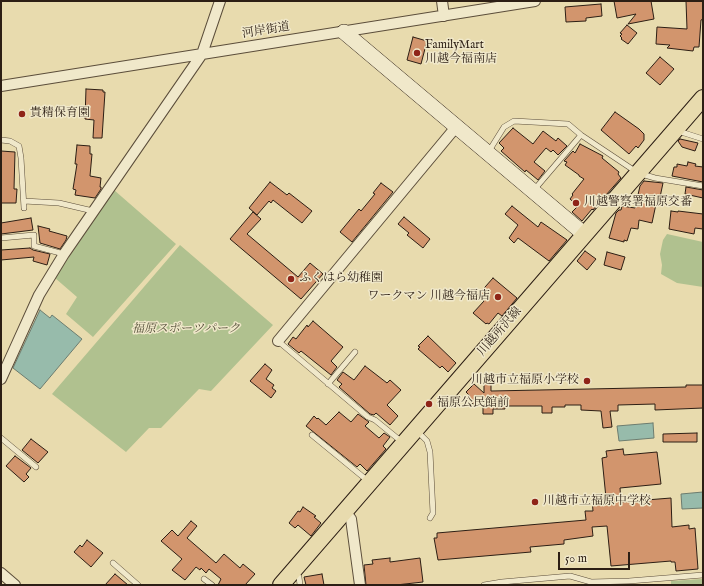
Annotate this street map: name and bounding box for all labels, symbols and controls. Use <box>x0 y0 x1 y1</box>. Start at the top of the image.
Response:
street label: 河岸街道 <box>241 20 291 42</box>
place label: FamilyMart 川越今福南店 <box>425 39 497 67</box>
marker: FamilyMart 川越今福南店 <box>412 48 422 58</box>
place label: 貴精保育園 <box>30 107 90 121</box>
marker: 貴精保育園 <box>17 109 27 119</box>
place label: 川越警察署福原交番 <box>584 196 692 210</box>
marker: 川越警察署福原交番 <box>571 198 581 208</box>
place label: ふくはら幼稚園 <box>299 272 383 286</box>
marker: ふくはら幼稚園 <box>286 274 296 284</box>
place label: ワークマン 川越今福店 <box>367 290 490 304</box>
marker: ワークマン 川越今福店 <box>493 292 503 302</box>
street label: 川越所沢線 <box>475 305 525 359</box>
park label: 福原スポーツパーク <box>132 323 240 337</box>
place label: 川越市立福原小学校 <box>471 374 579 388</box>
marker: 川越市立福原小学校 <box>582 376 592 386</box>
place label: 福原公民館前 <box>437 397 509 411</box>
marker: 福原公民館前 <box>424 399 434 409</box>
place label: 川越市立福原中学校 <box>543 495 651 509</box>
marker: 川越市立福原中学校 <box>530 497 540 507</box>
scale bar <box>560 544 632 570</box>
text: 50 m <box>565 551 587 566</box>

